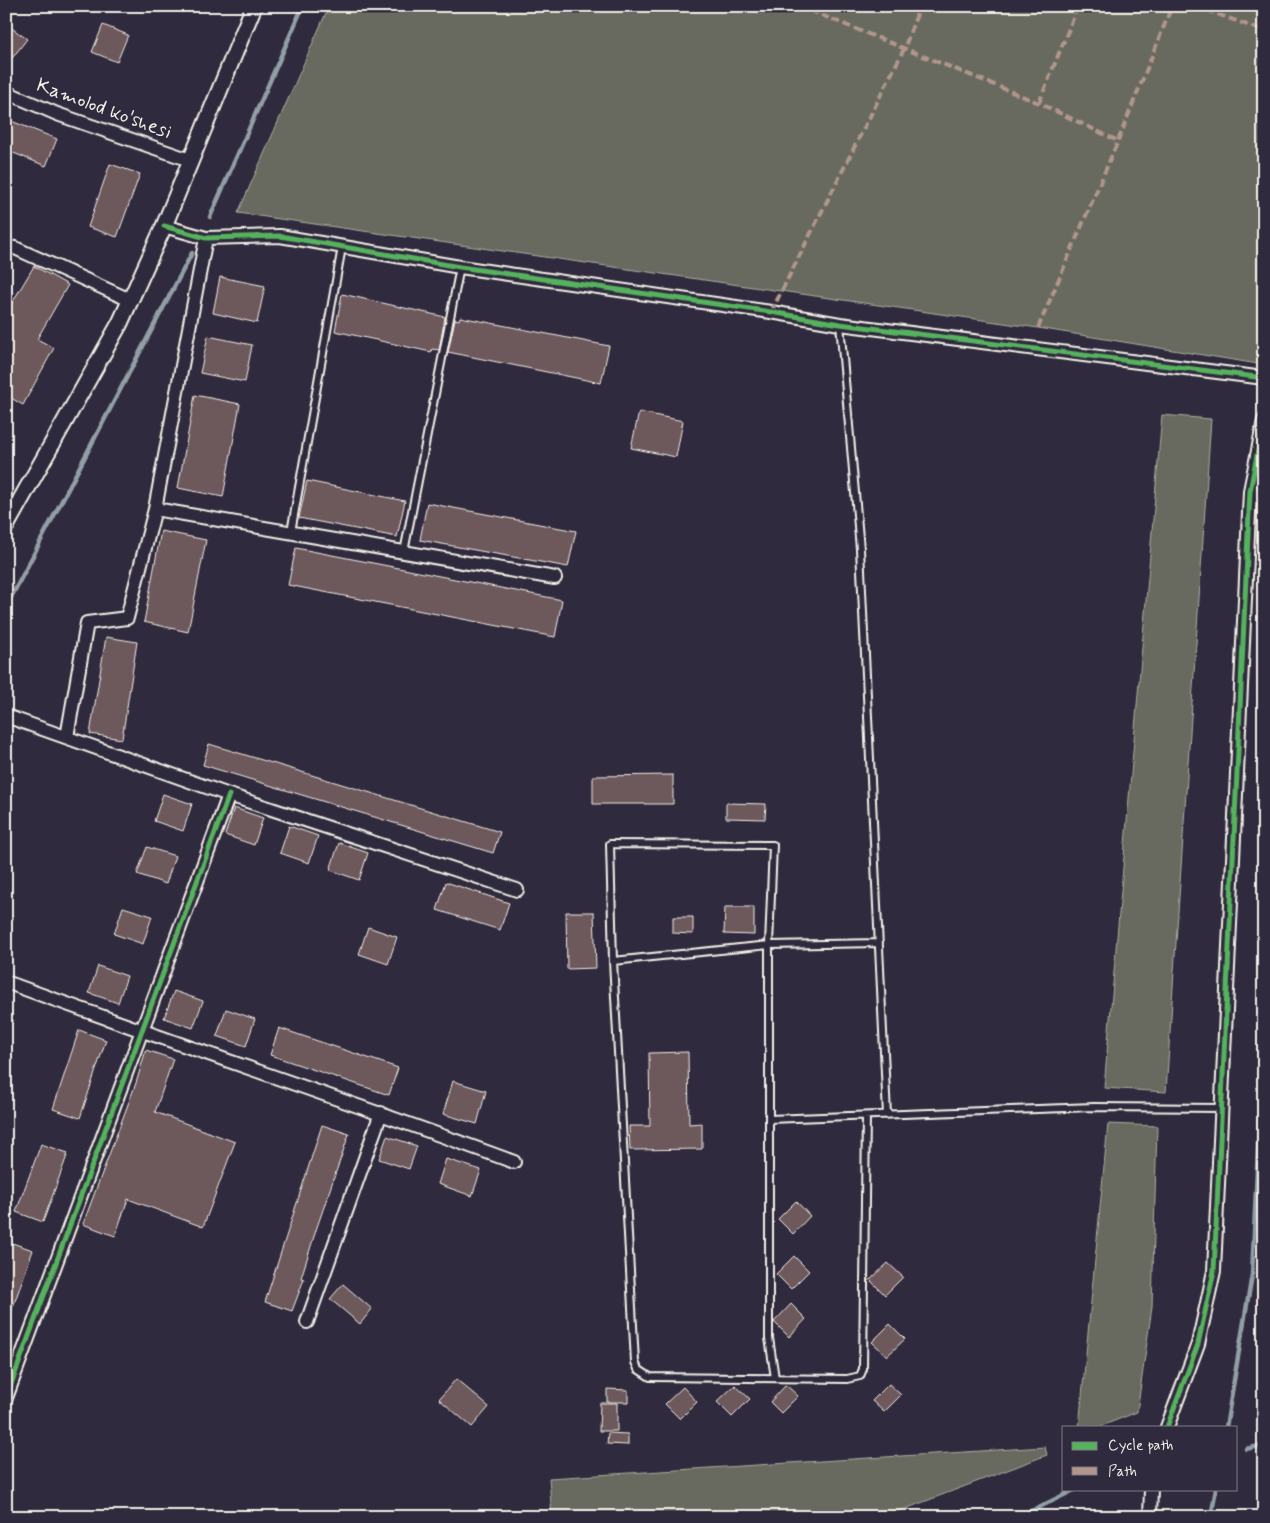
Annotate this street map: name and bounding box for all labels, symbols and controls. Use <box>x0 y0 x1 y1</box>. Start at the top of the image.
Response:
street label: Kamolod ko'shesi <box>33 72 175 146</box>
legend <box>1062 1426 1238 1490</box>
text: Cycle path <box>1108 1436 1173 1456</box>
text: Path <box>1108 1462 1137 1482</box>

